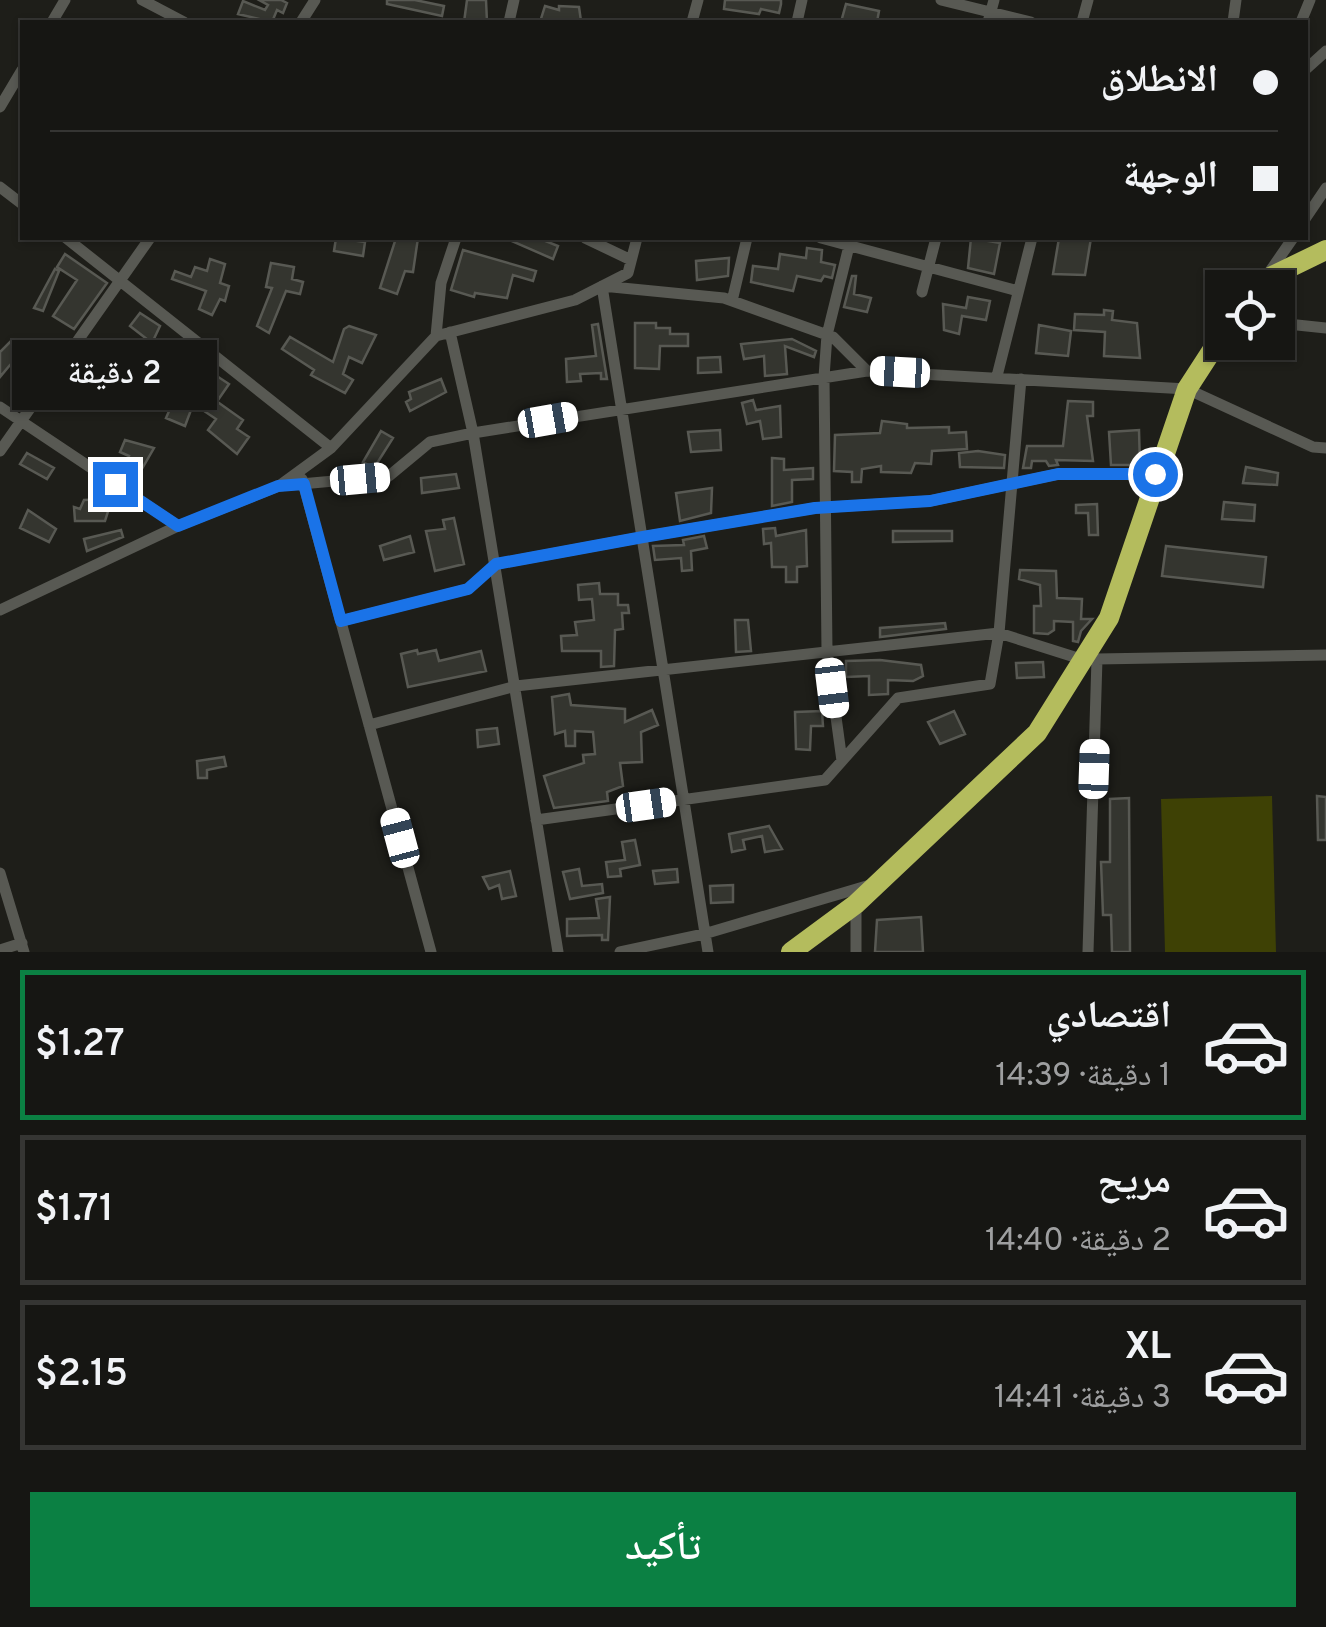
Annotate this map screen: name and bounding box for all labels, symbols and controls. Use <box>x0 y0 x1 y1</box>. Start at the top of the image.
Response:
text: الانطلاق <box>1100 57 1218 106</box>
text: الوجهة <box>1123 153 1218 202</box>
map controls <box>1205 270 1295 360</box>
button: locate <box>1205 270 1295 360</box>
callout: 2 دقيقة <box>12 339 218 409</box>
text: 2 دقيقة <box>68 355 161 395</box>
car <box>869 355 931 389</box>
car <box>516 400 580 440</box>
route start <box>1133 452 1178 497</box>
car <box>329 461 391 497</box>
route end <box>93 462 138 507</box>
car <box>813 656 851 720</box>
car <box>1078 738 1110 800</box>
car <box>614 786 678 824</box>
car <box>378 805 422 871</box>
text: اقتصادي <box>1047 993 1171 1042</box>
icon: car <box>1201 1000 1291 1090</box>
text: $1.27 <box>35 1021 125 1070</box>
text: 1 دقيقة · 14:39 <box>995 1057 1171 1097</box>
text: مريح <box>1097 1158 1171 1207</box>
icon: car <box>1201 1165 1291 1255</box>
text: $1.71 <box>35 1186 114 1235</box>
text: 2 دقيقة · 14:40 <box>985 1222 1171 1262</box>
text: XL <box>1124 1324 1171 1373</box>
icon: car <box>1201 1330 1291 1420</box>
text: $2.15 <box>35 1351 128 1400</box>
text: 3 دقيقة · 14:41 <box>994 1379 1171 1419</box>
button: تأكيد <box>30 1492 1296 1607</box>

